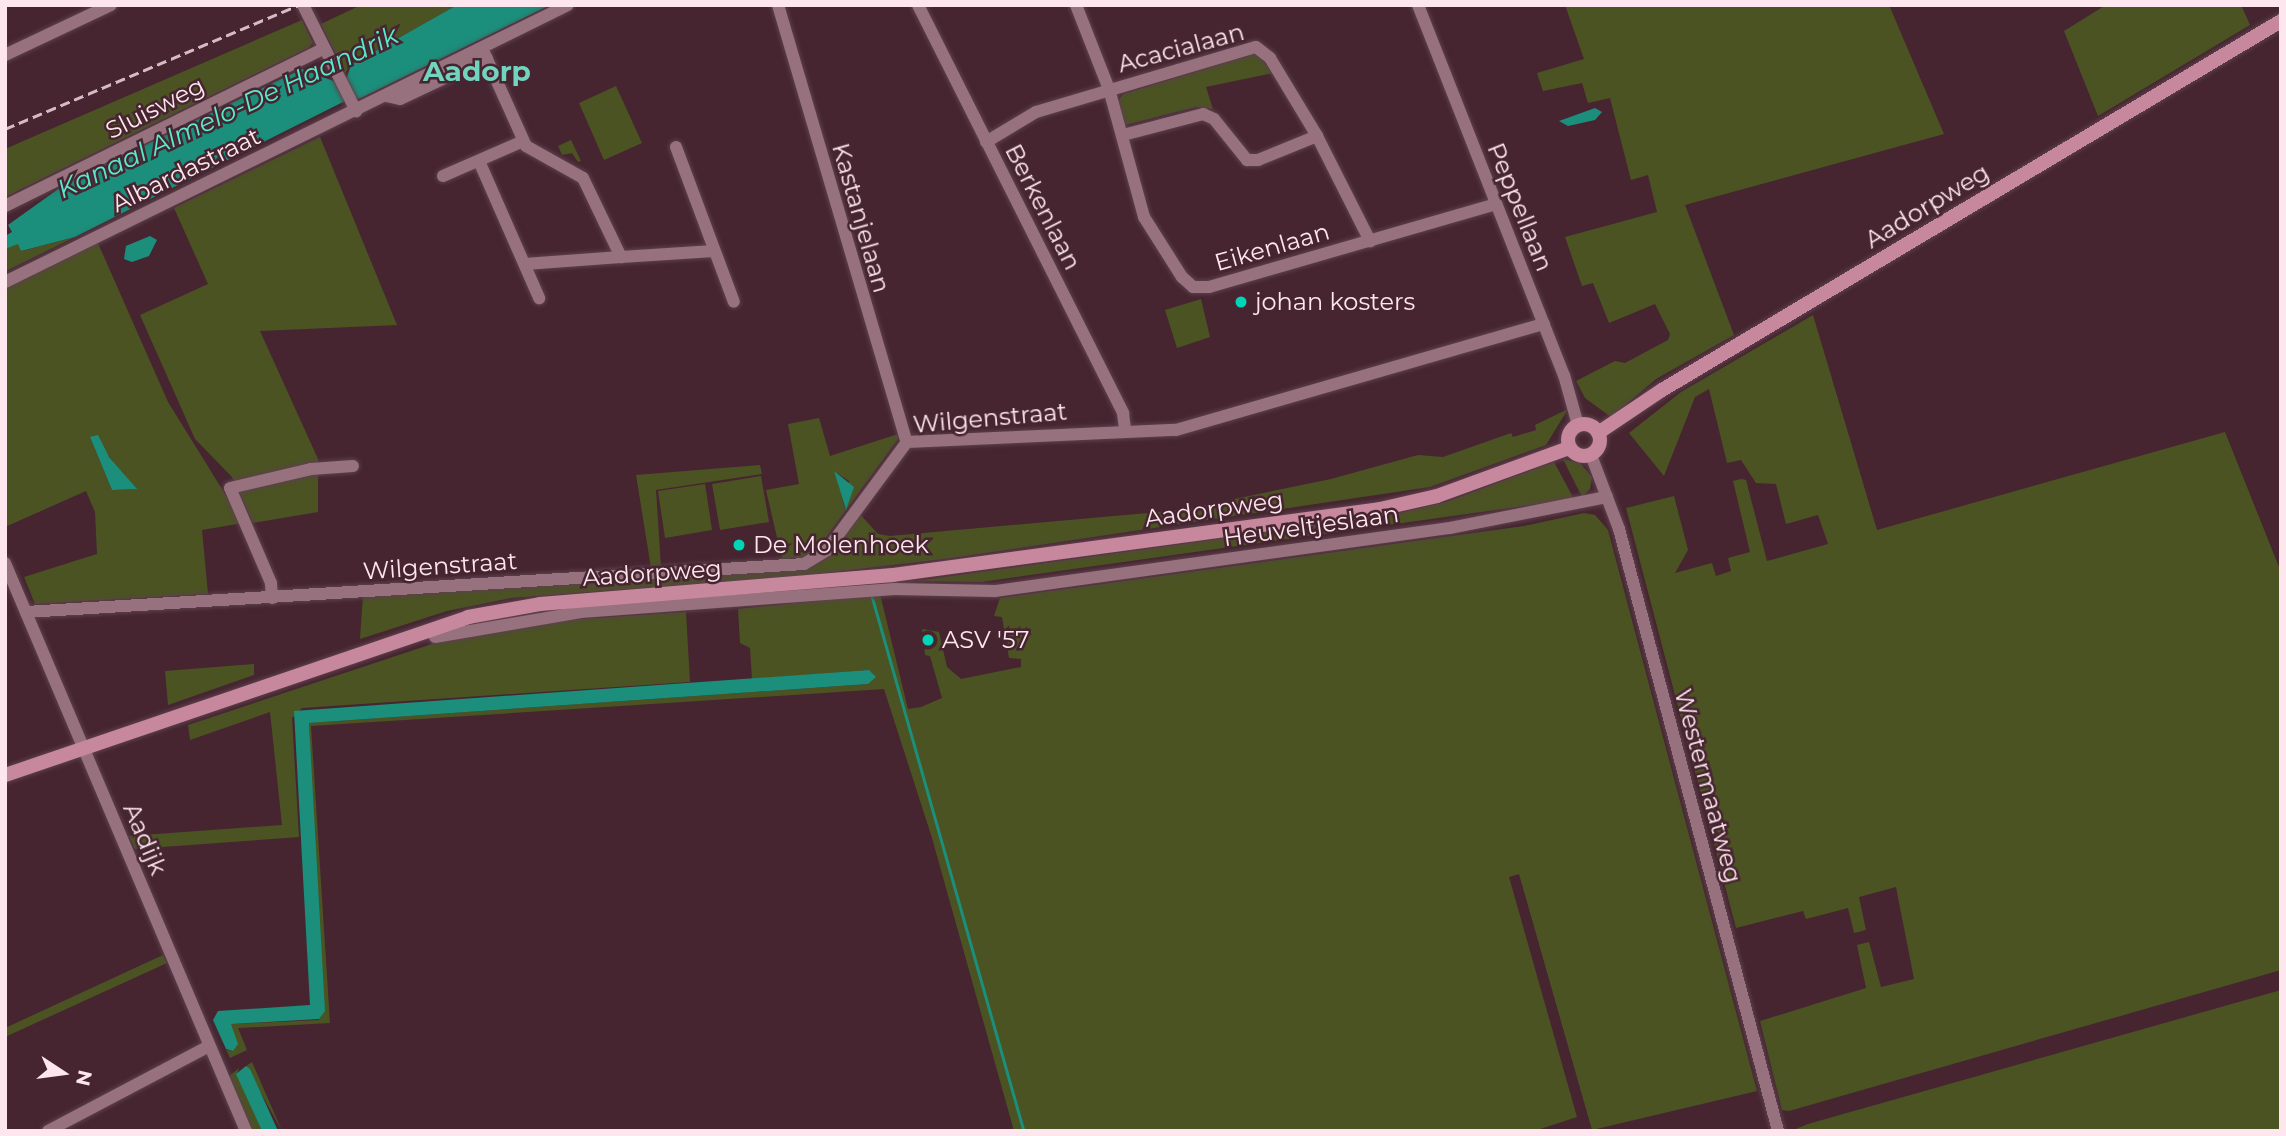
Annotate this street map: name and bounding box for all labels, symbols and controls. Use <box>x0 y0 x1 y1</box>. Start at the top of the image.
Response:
street label: Acacialaan <box>1115 17 1247 79</box>
water label: Kanaal Almelo-De Haandrik <box>52 20 404 206</box>
district label: Aadorp <box>423 54 531 88</box>
street label: Sluisweg <box>101 71 209 145</box>
street label: Albardastraat <box>107 122 265 218</box>
street label: Berkenlaan <box>999 139 1087 275</box>
street label: Peppellaan <box>1481 139 1559 275</box>
street label: Kastanjelaan <box>826 140 896 296</box>
street label: Aadorpweg <box>1860 158 1994 254</box>
street label: Eikenlaan <box>1211 217 1333 277</box>
place label: johan kosters <box>1255 288 1415 316</box>
marker: johan kosters <box>1233 294 1249 310</box>
street label: Wilgenstraat <box>912 397 1068 439</box>
street label: Aadorpweg <box>1143 485 1285 533</box>
street label: Heuveltjeslaan <box>1221 499 1401 553</box>
place label: De Molenhoek <box>753 531 929 559</box>
marker: De Molenhoek <box>731 537 747 553</box>
street label: Wilgenstraat <box>362 546 518 586</box>
street label: Aadorpweg <box>581 554 723 592</box>
place label: ASV '57 <box>942 626 1029 654</box>
marker: ASV '57 <box>920 632 936 648</box>
street label: Westermaatweg <box>1668 686 1748 886</box>
street label: Aadijk <box>117 799 173 879</box>
north arrow <box>28 1038 98 1108</box>
text: N <box>71 1068 97 1088</box>

